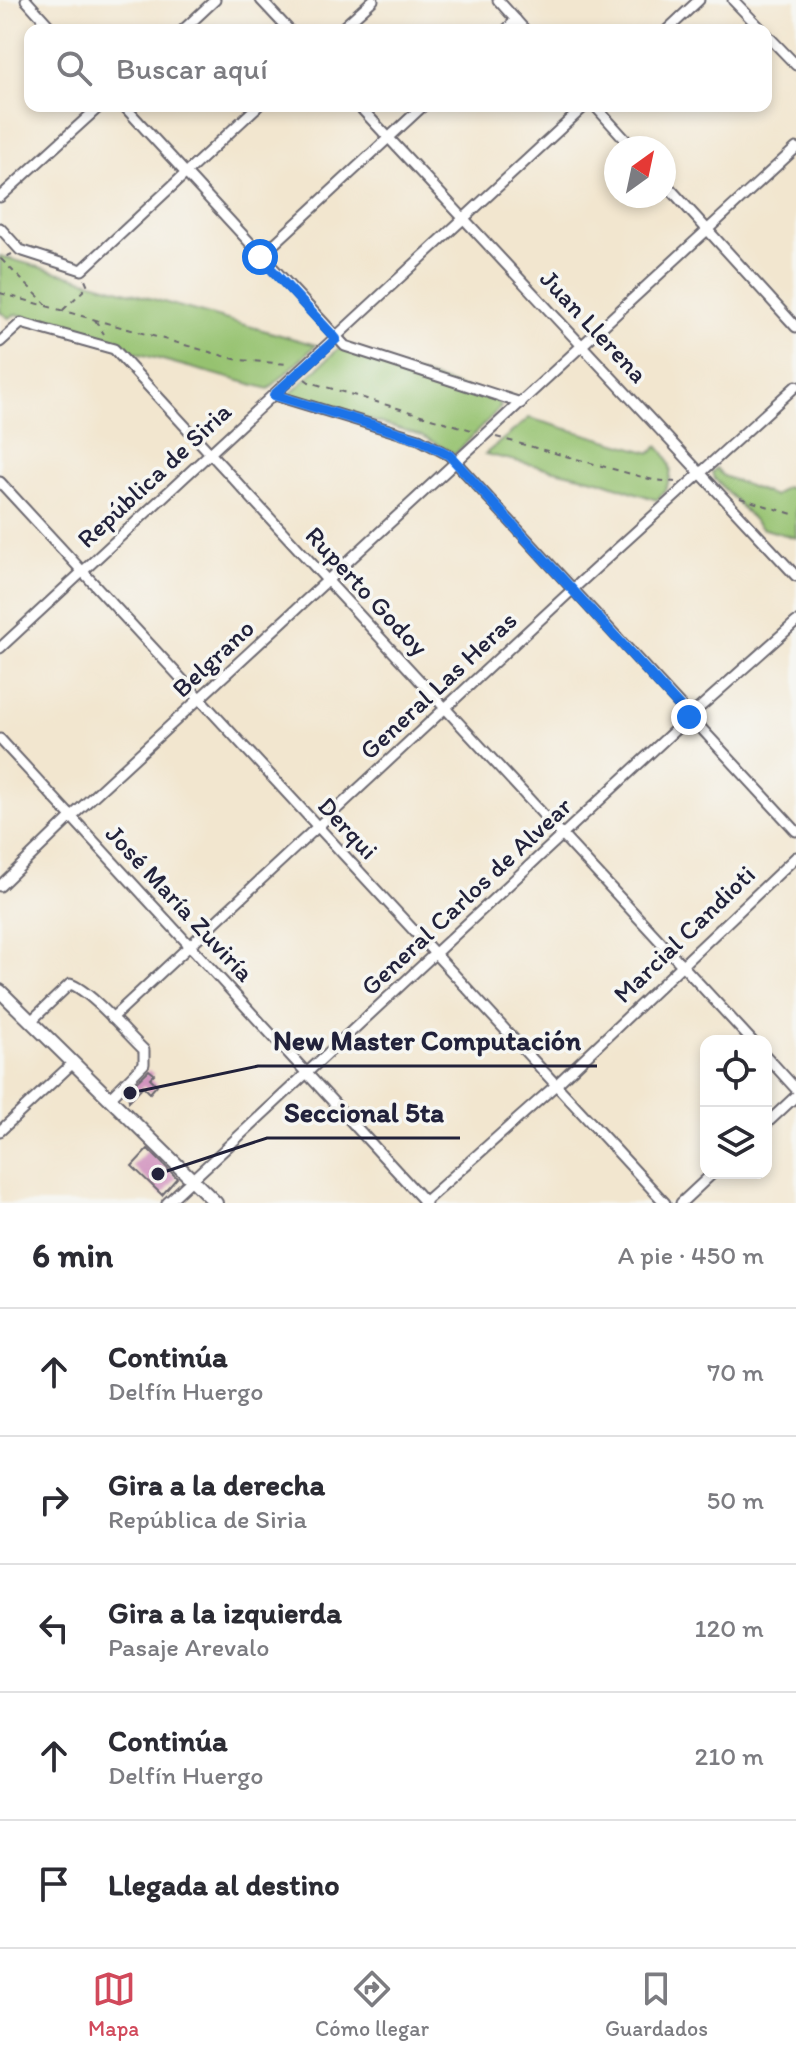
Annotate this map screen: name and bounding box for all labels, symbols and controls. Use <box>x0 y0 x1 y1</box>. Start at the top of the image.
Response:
search box <box>24 24 772 112</box>
icon: search <box>52 46 96 90</box>
text: Buscar aquí <box>116 50 268 87</box>
north arrow <box>604 136 676 208</box>
route start <box>242 239 278 275</box>
street label: Juan Llerena <box>533 263 655 390</box>
street label: República de Siria <box>70 395 238 555</box>
street label: Ruperto Godoy <box>299 519 435 663</box>
street label: General Las Heras <box>353 604 523 766</box>
street label: Belgrano <box>165 612 261 704</box>
route end <box>671 699 707 735</box>
street label: General Carlos de Alvear <box>354 789 579 1002</box>
street label: Derqui <box>311 790 385 866</box>
street label: José María Zuviría <box>99 818 261 989</box>
street label: Marcial Candioti <box>606 858 762 1010</box>
callout: New Master Computación <box>258 1014 597 1066</box>
text: New Master Computación <box>273 1023 581 1057</box>
map controls <box>700 1035 772 1179</box>
button: locate <box>700 1035 772 1107</box>
callout: Seccional 5ta <box>267 1086 460 1138</box>
text: Seccional 5ta <box>284 1095 444 1129</box>
button: layers <box>700 1107 772 1179</box>
text: 6 min <box>32 1235 113 1276</box>
text: A pie · 450 m <box>618 1239 764 1271</box>
text: Continúa <box>108 1338 228 1375</box>
icon: ahead <box>32 1350 76 1394</box>
text: 70 m <box>707 1356 764 1388</box>
text: Delfín Huergo <box>108 1375 263 1407</box>
text: Gira a la derecha <box>108 1466 325 1503</box>
icon: right <box>32 1478 76 1522</box>
text: 50 m <box>707 1484 764 1516</box>
text: República de Siria <box>108 1503 307 1535</box>
text: Gira a la izquierda <box>108 1594 342 1631</box>
icon: left <box>32 1606 76 1650</box>
text: 120 m <box>695 1612 764 1644</box>
text: Pasaje Arevalo <box>108 1631 270 1663</box>
text: Continúa <box>108 1722 228 1759</box>
icon: ahead <box>32 1734 76 1778</box>
text: 210 m <box>695 1740 764 1772</box>
text: Delfín Huergo <box>108 1759 263 1791</box>
icon: arrive <box>32 1862 76 1906</box>
text: Llegada al destino <box>108 1866 340 1903</box>
tab: Mapa <box>88 1967 139 2042</box>
tab: Cómo llegar <box>315 1967 429 2042</box>
tab: Guardados <box>605 1967 708 2042</box>

